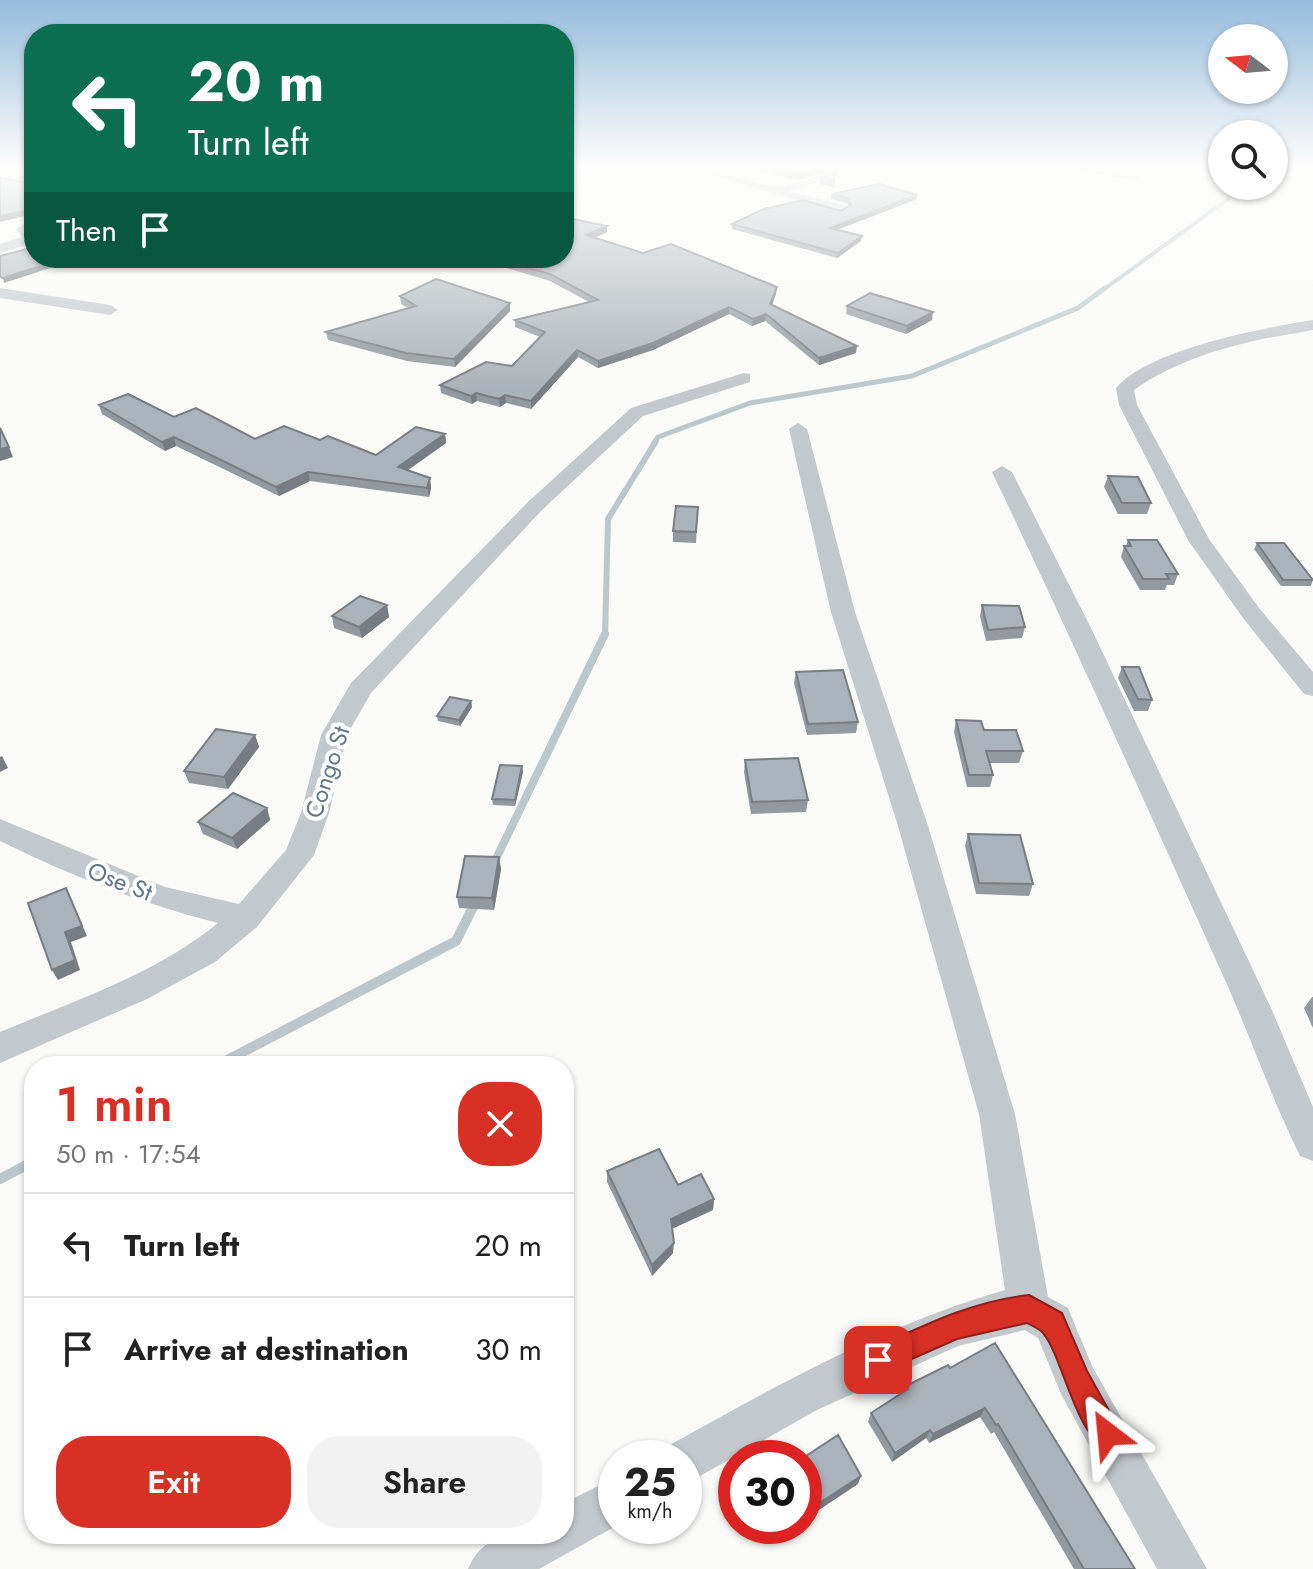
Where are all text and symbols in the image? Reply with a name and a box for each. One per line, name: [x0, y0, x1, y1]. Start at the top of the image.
north arrow: [1208, 24, 1288, 104]
map controls: [1208, 24, 1288, 200]
text: 20 m: [188, 41, 325, 122]
icon: left: [56, 56, 160, 160]
text: Turn left: [188, 116, 309, 168]
button: search: [1208, 120, 1288, 200]
icon: arrive: [133, 208, 177, 252]
text: Then: [56, 209, 117, 252]
street label: Congo St: [296, 721, 358, 823]
street label: Ose St: [82, 853, 158, 909]
text: 1 min: [56, 1070, 173, 1139]
button: close: [458, 1082, 542, 1166]
text: 50 m · 17:54: [56, 1135, 201, 1173]
icon: left: [56, 1223, 100, 1267]
text: Turn left: [124, 1224, 239, 1267]
text: 20 m: [475, 1224, 542, 1267]
pin: [844, 1326, 912, 1394]
icon: arrive: [56, 1327, 100, 1371]
text: Arrive at destination: [124, 1328, 409, 1371]
text: 30 m: [475, 1328, 542, 1371]
icon: arrive: [856, 1338, 900, 1382]
position arrow: [1066, 1392, 1150, 1476]
button: Exit: [56, 1436, 291, 1528]
button: Share: [307, 1436, 542, 1528]
speed limit sign: 30: [718, 1440, 822, 1544]
text: 25: [624, 1453, 676, 1511]
text: km/h: [627, 1497, 673, 1526]

